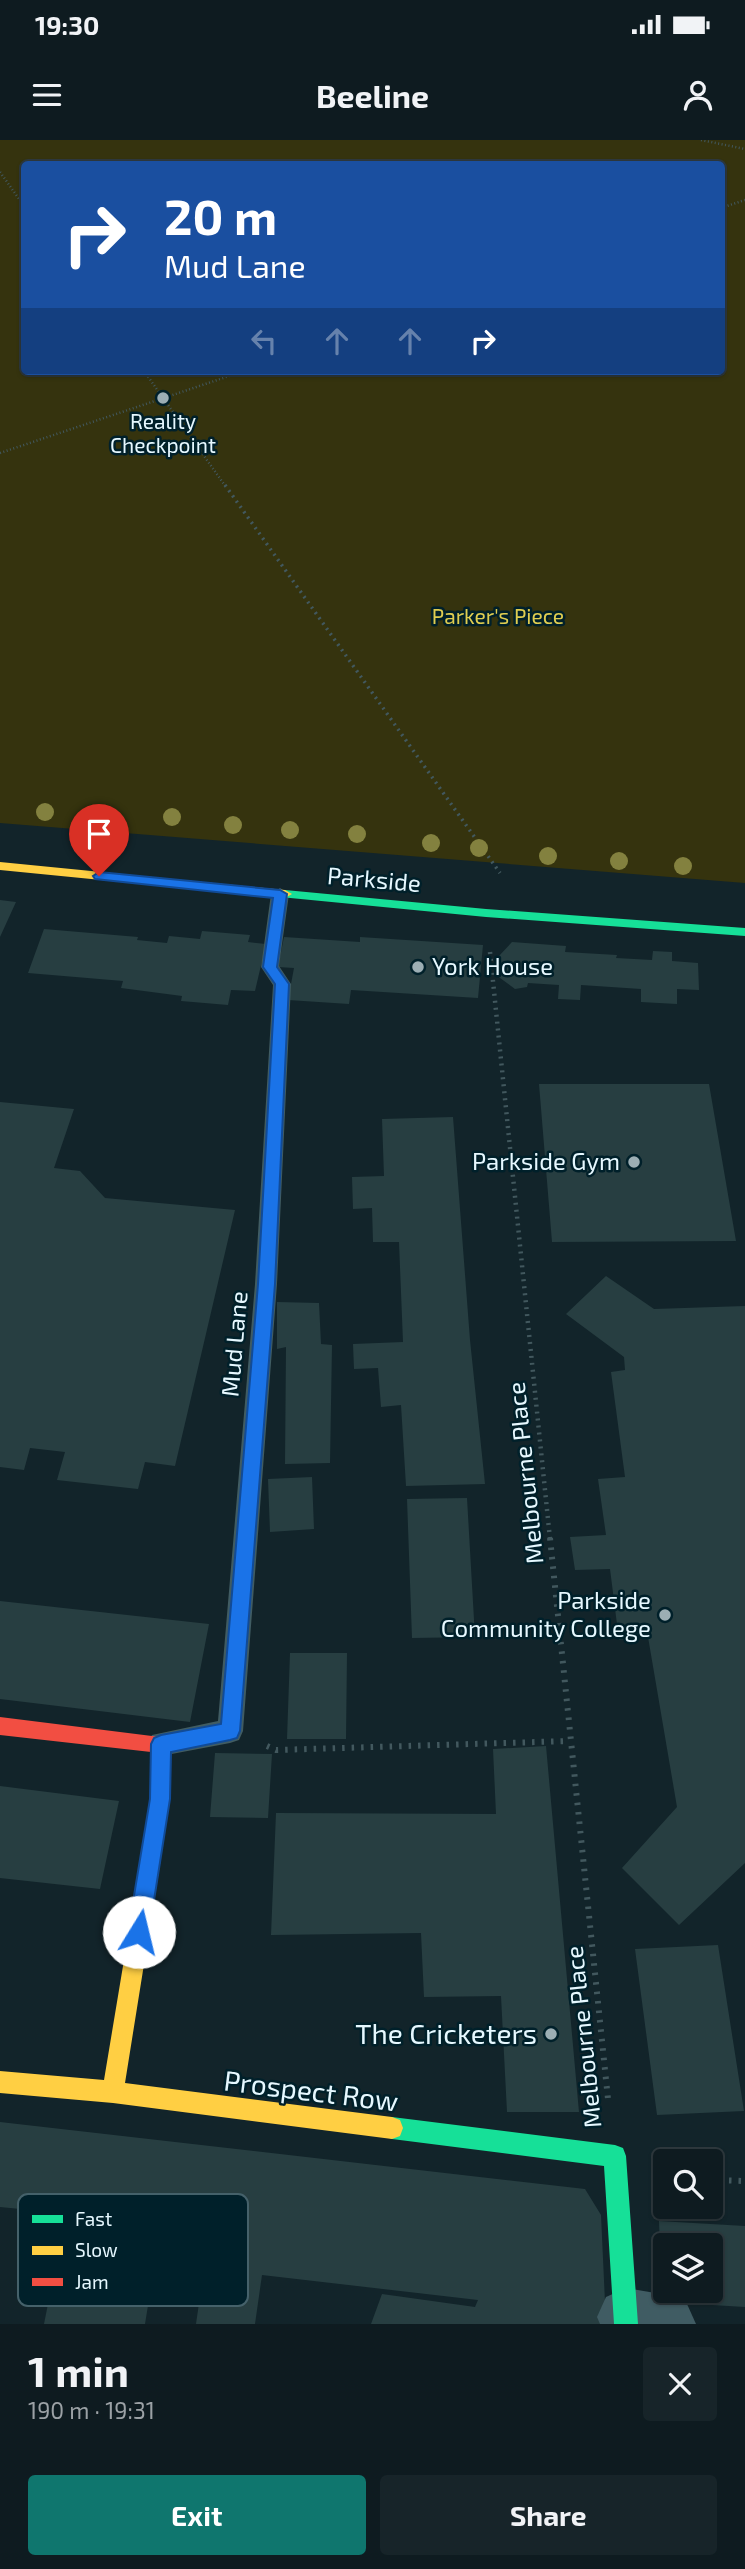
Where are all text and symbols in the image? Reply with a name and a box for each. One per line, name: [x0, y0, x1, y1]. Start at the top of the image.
text: 19:30: [35, 9, 99, 40]
icon: menu: [28, 76, 66, 114]
text: Beeline: [316, 76, 429, 114]
icon: person: [679, 76, 717, 114]
text: 20 m: [164, 186, 277, 245]
icon: right: [49, 189, 140, 280]
text: Mud Lane: [164, 246, 306, 284]
icon: left: [245, 322, 283, 360]
icon: ahead: [318, 322, 356, 360]
icon: ahead: [391, 322, 429, 360]
icon: right: [464, 322, 502, 360]
marker: Reality Checkpoint: [155, 390, 171, 406]
place label: Reality Checkpoint: [110, 408, 216, 457]
park label: Parker's Piece: [432, 603, 564, 628]
pin: [69, 804, 129, 876]
icon: arrive: [80, 815, 118, 853]
street label: Parkside: [326, 860, 422, 897]
place label: York House: [432, 951, 553, 980]
marker: York House: [410, 959, 426, 975]
place label: Parkside Gym: [472, 1146, 620, 1175]
marker: Parkside Gym: [626, 1154, 642, 1170]
street label: Mud Lane: [214, 1290, 253, 1398]
street label: Melbourne Place: [501, 1381, 548, 1566]
place label: Parkside Community College: [441, 1585, 651, 1642]
marker: Parkside Community College: [657, 1607, 673, 1623]
position arrow: [102, 1895, 176, 1969]
street label: Melbourne Place: [559, 1945, 606, 2130]
place label: The Cricketers: [355, 2016, 537, 2050]
marker: The Cricketers: [543, 2026, 559, 2042]
street label: Prospect Row: [222, 2062, 400, 2118]
map controls: [653, 2149, 723, 2303]
button: search: [653, 2149, 723, 2219]
legend: [18, 2194, 248, 2306]
text: Fast: [75, 2207, 112, 2230]
button: layers: [653, 2233, 723, 2303]
text: Slow: [75, 2238, 118, 2261]
text: Jam: [75, 2270, 109, 2293]
text: 1 min: [28, 2345, 129, 2395]
button: close: [643, 2347, 717, 2421]
text: 190 m · 19:31: [28, 2396, 155, 2424]
button: Exit: [28, 2475, 366, 2555]
button: Share: [380, 2475, 717, 2555]

